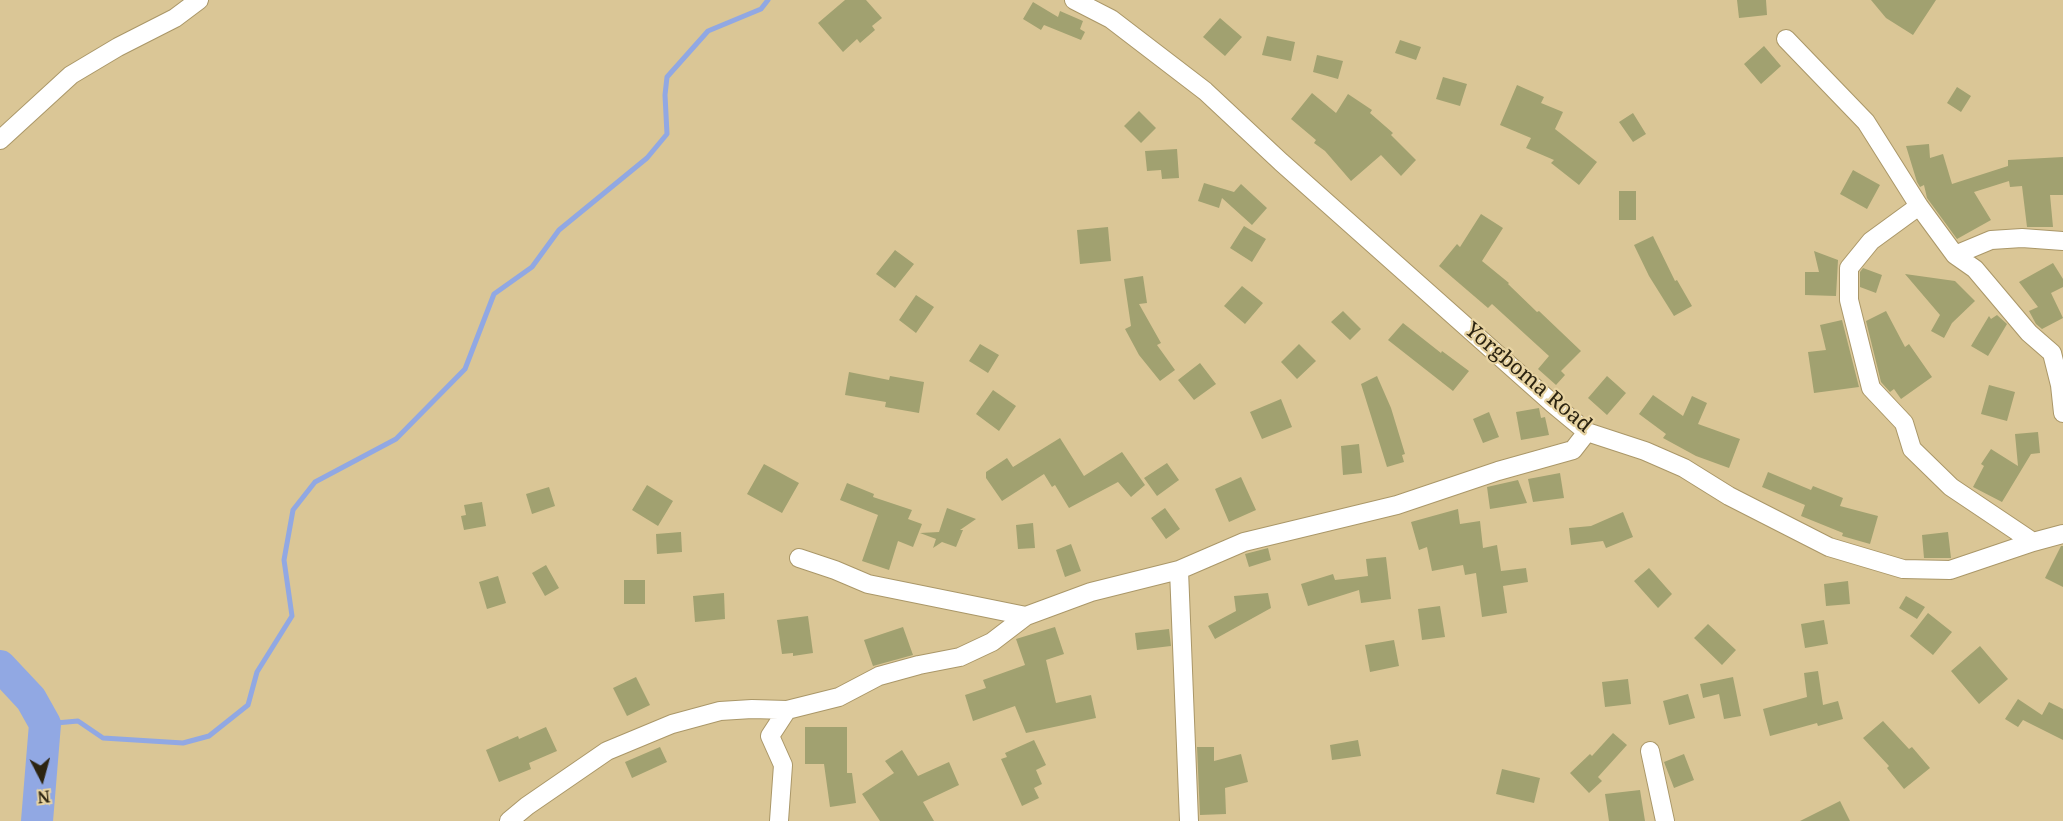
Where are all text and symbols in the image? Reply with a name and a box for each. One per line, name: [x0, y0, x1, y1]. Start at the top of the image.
street label: Yorgboma Road: [1459, 318, 1597, 438]
north arrow: [12, 749, 72, 809]
text: N: [36, 785, 51, 808]

